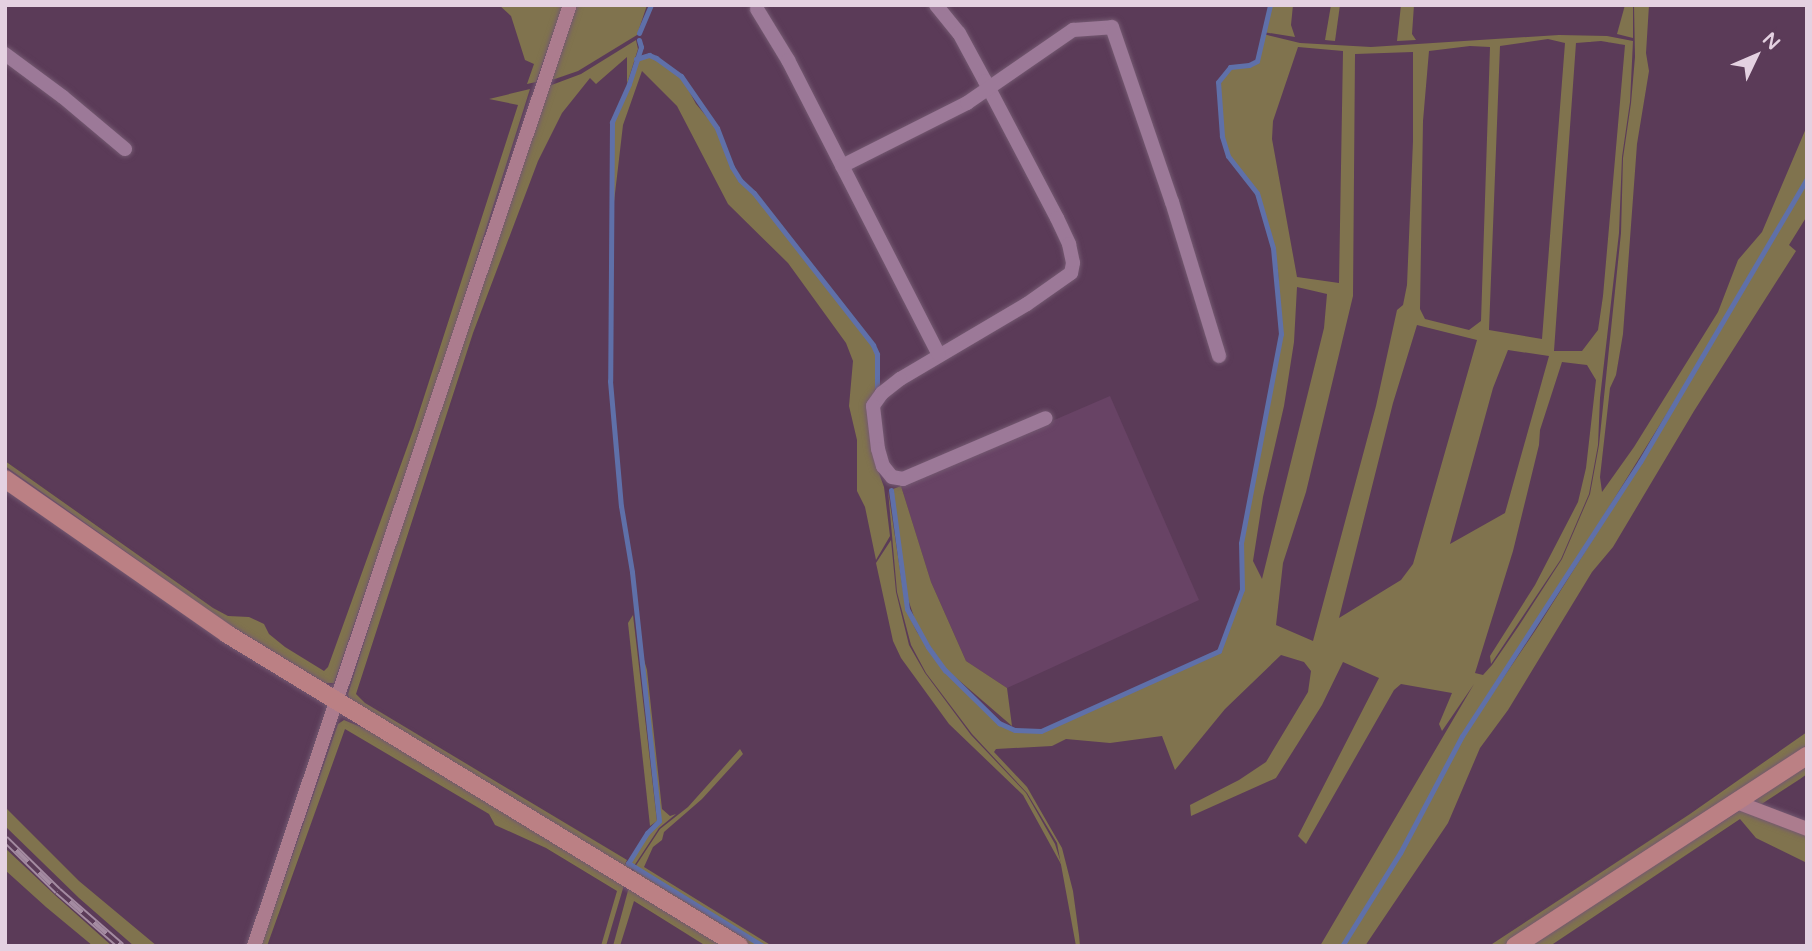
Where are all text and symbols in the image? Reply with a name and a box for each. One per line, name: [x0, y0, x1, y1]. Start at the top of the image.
north arrow: [1721, 21, 1791, 91]
text: N: [1758, 28, 1784, 55]

